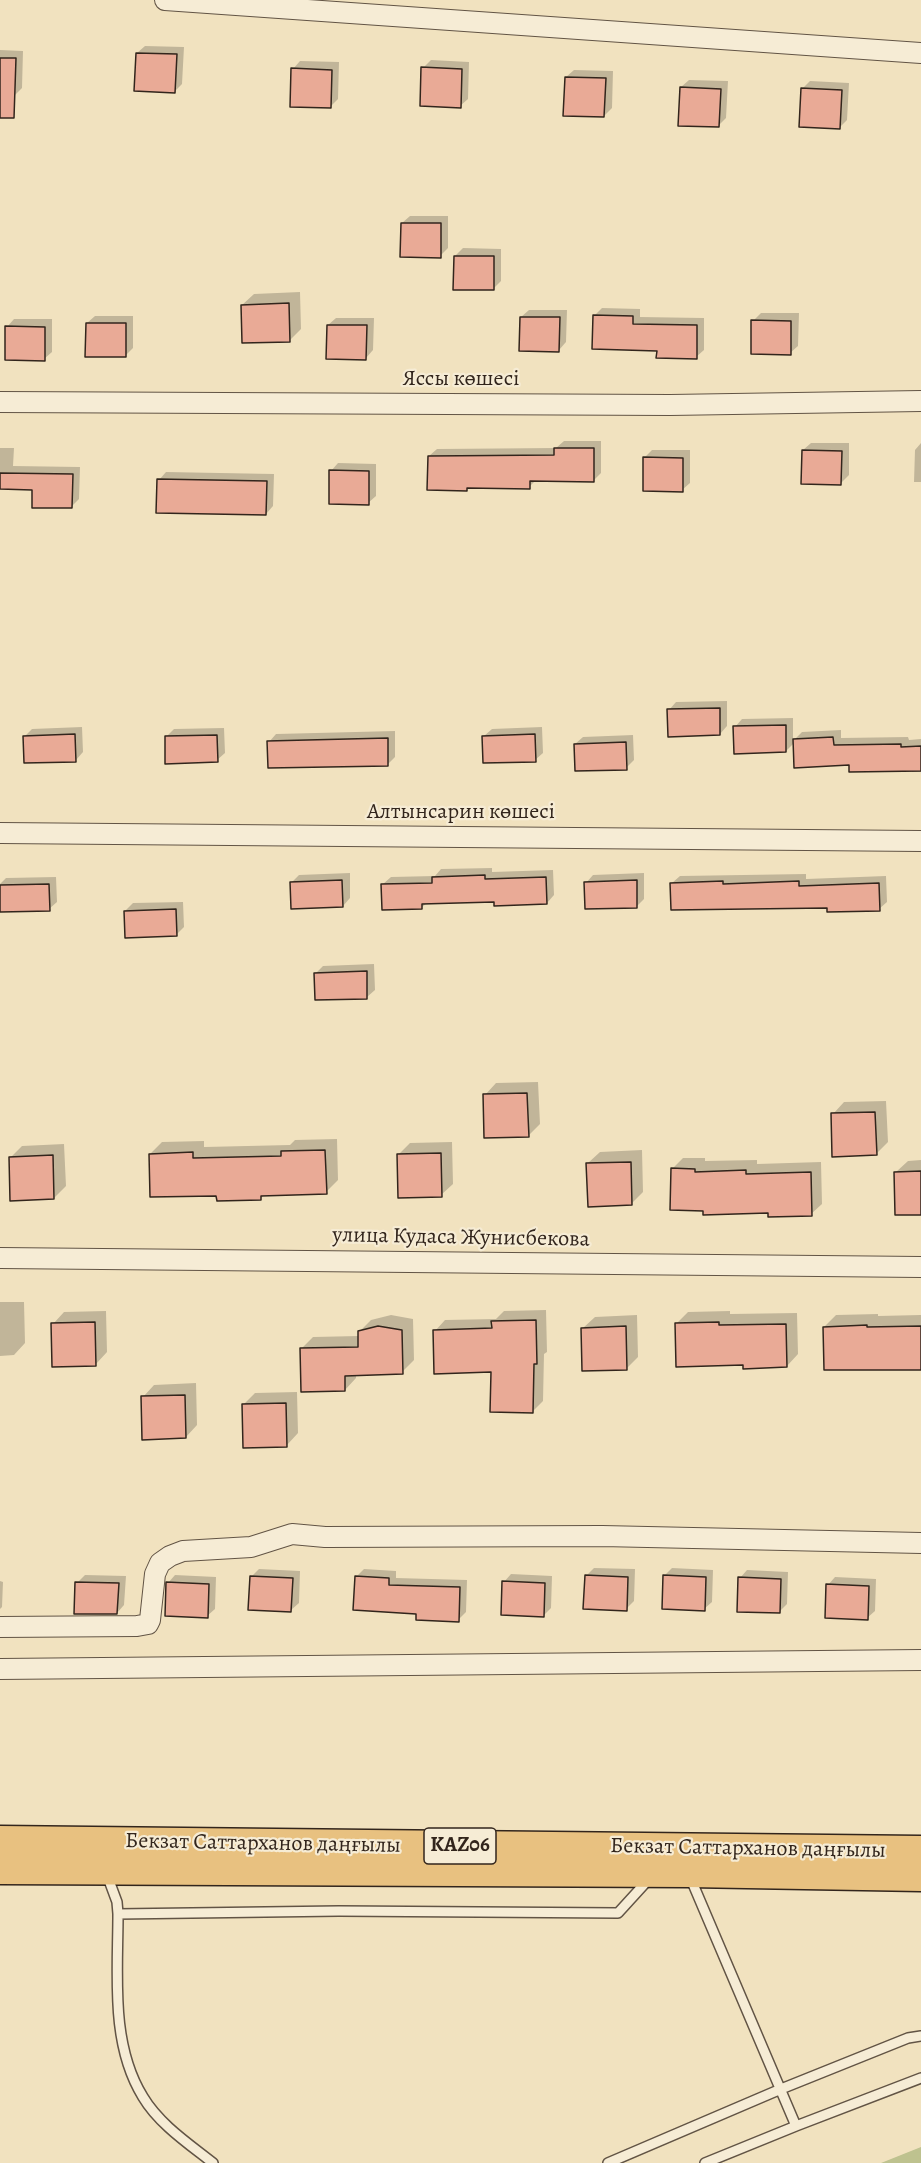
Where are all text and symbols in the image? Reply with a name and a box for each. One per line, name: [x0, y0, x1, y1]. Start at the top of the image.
street label: Яссы көшесі: [403, 367, 519, 393]
street label: Алтынсарин көшесі: [367, 800, 555, 826]
street label: улица Кудаса Жунисбекова: [332, 1223, 590, 1253]
street label: Бекзат Саттарханов даңғылы: [125, 1828, 401, 1860]
road number: KАZ06: [424, 1828, 496, 1864]
street label: Бекзат Саттарханов даңғылы: [610, 1833, 886, 1865]

